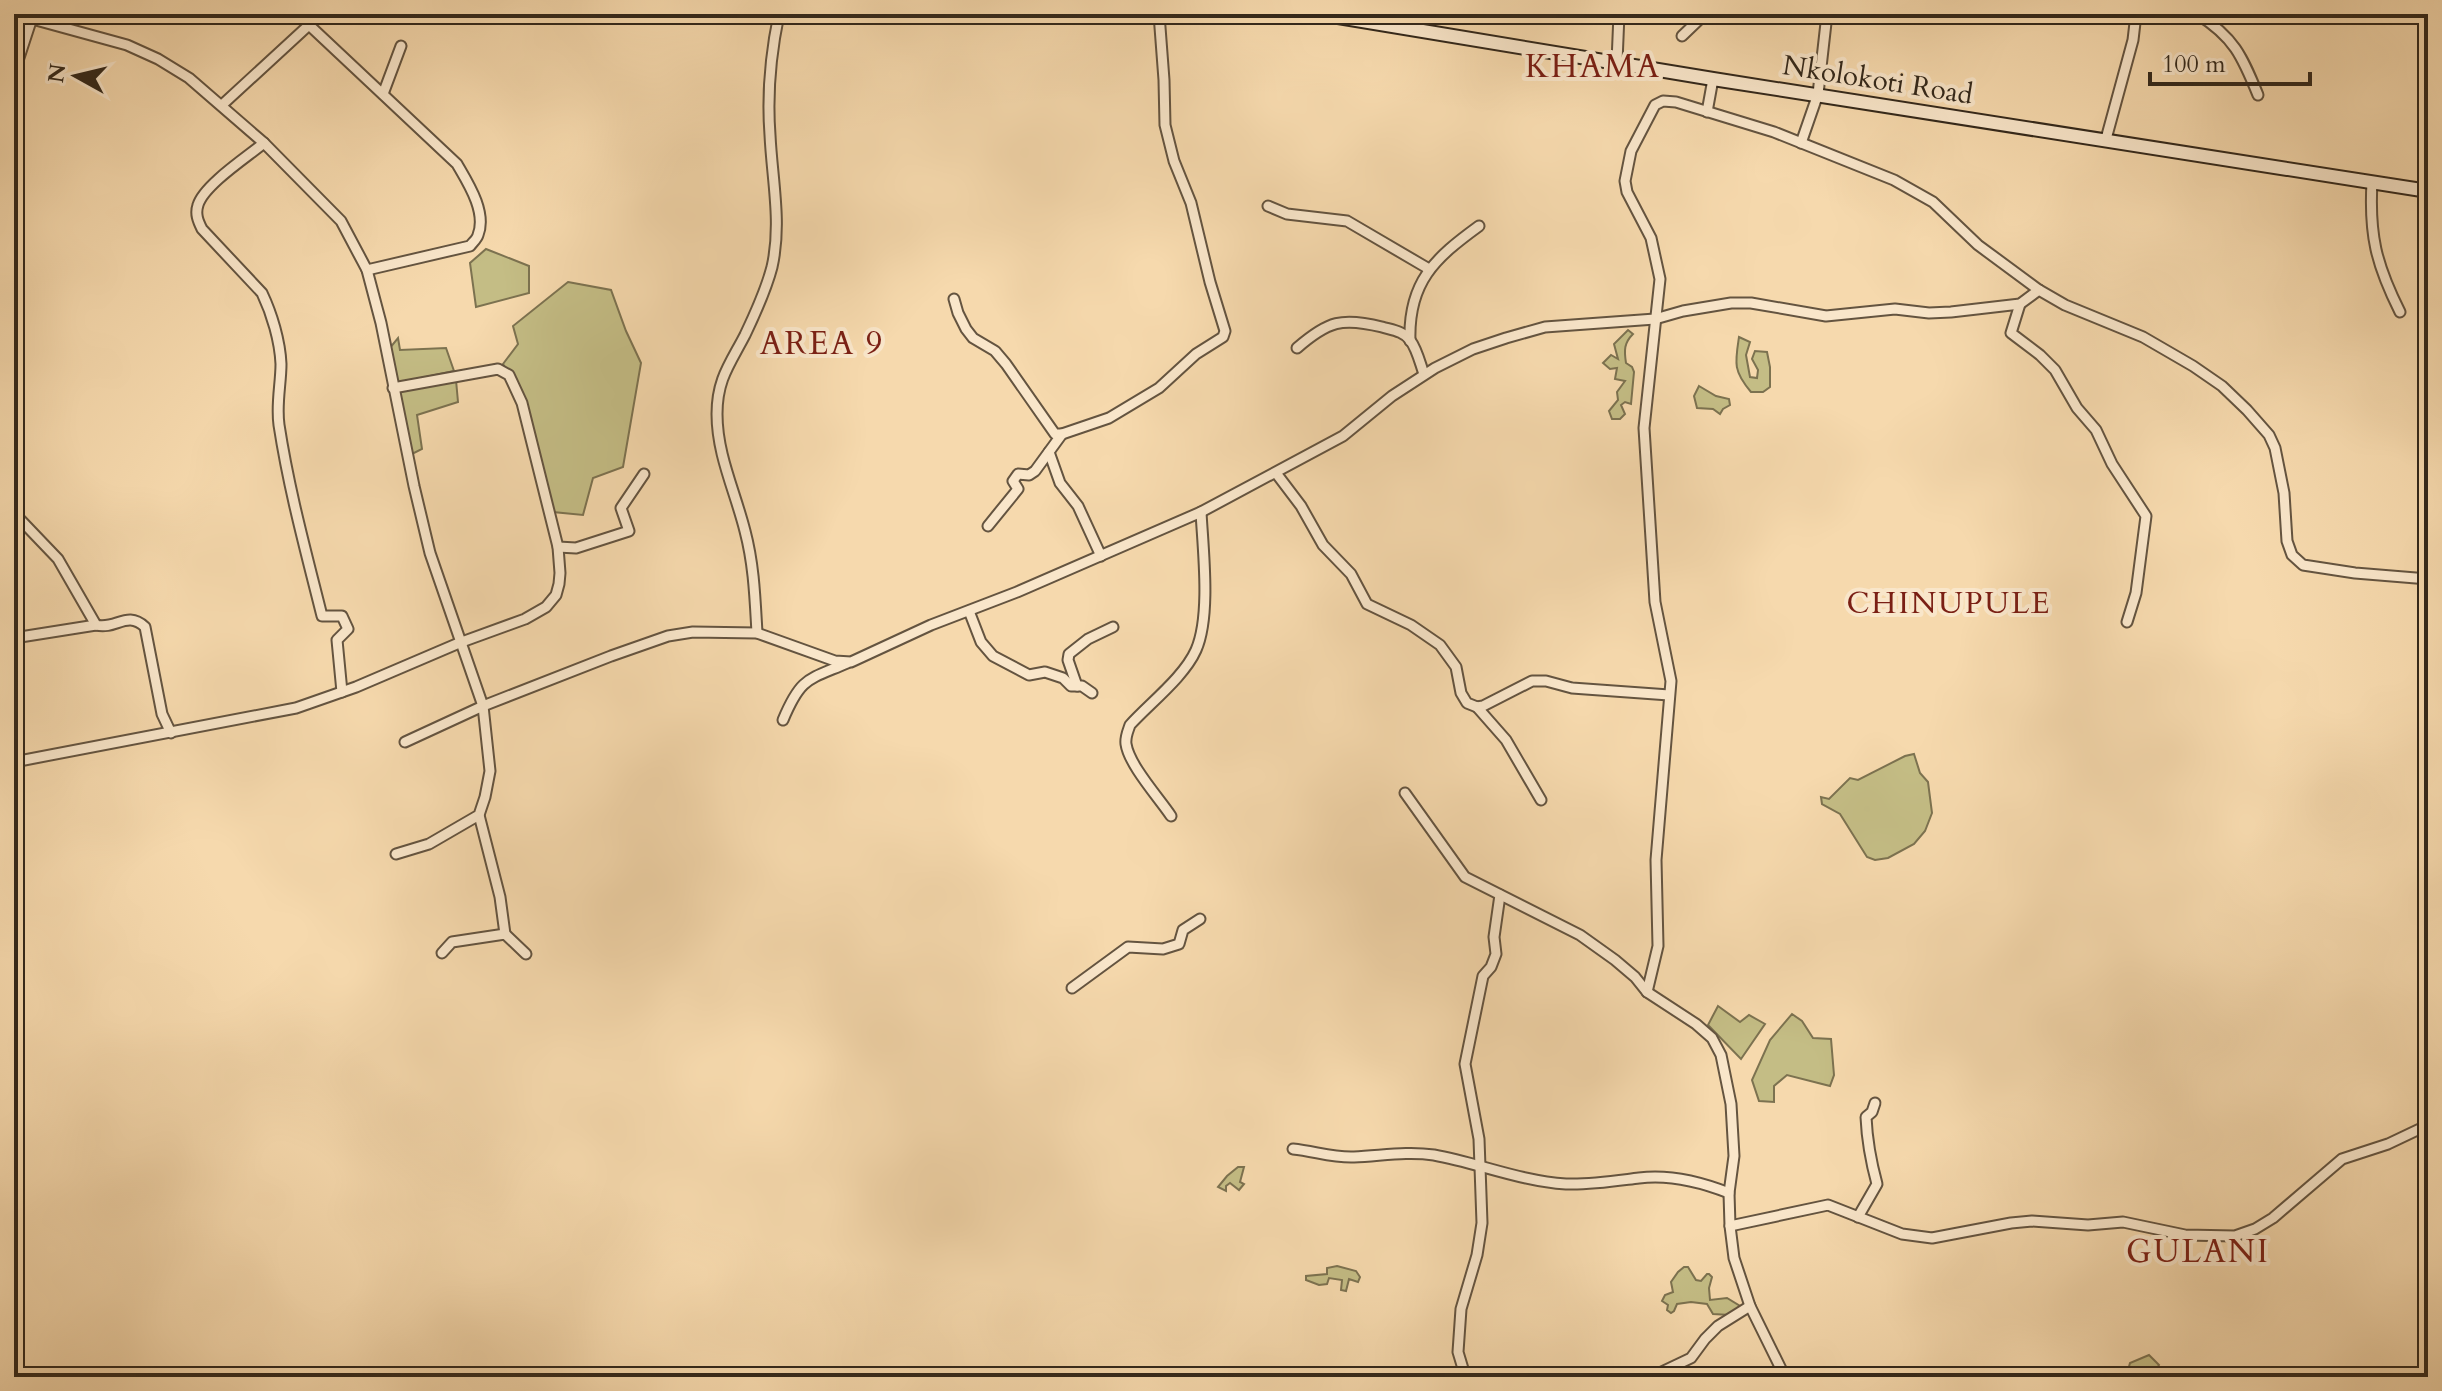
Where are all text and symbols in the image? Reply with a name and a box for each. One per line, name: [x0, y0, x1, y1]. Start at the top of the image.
north arrow: [36, 36, 116, 116]
scale bar: [2150, 36, 2310, 86]
district label: KHAMA: [1525, 45, 1661, 89]
street label: Nkolokoti Road: [1780, 46, 1976, 114]
text: 100 m: [2162, 48, 2226, 81]
text: N: [41, 62, 73, 85]
district label: AREA 9: [760, 322, 884, 366]
district label: CHINUPULE: [1846, 583, 2052, 624]
district label: GULANI: [2126, 1230, 2270, 1274]

